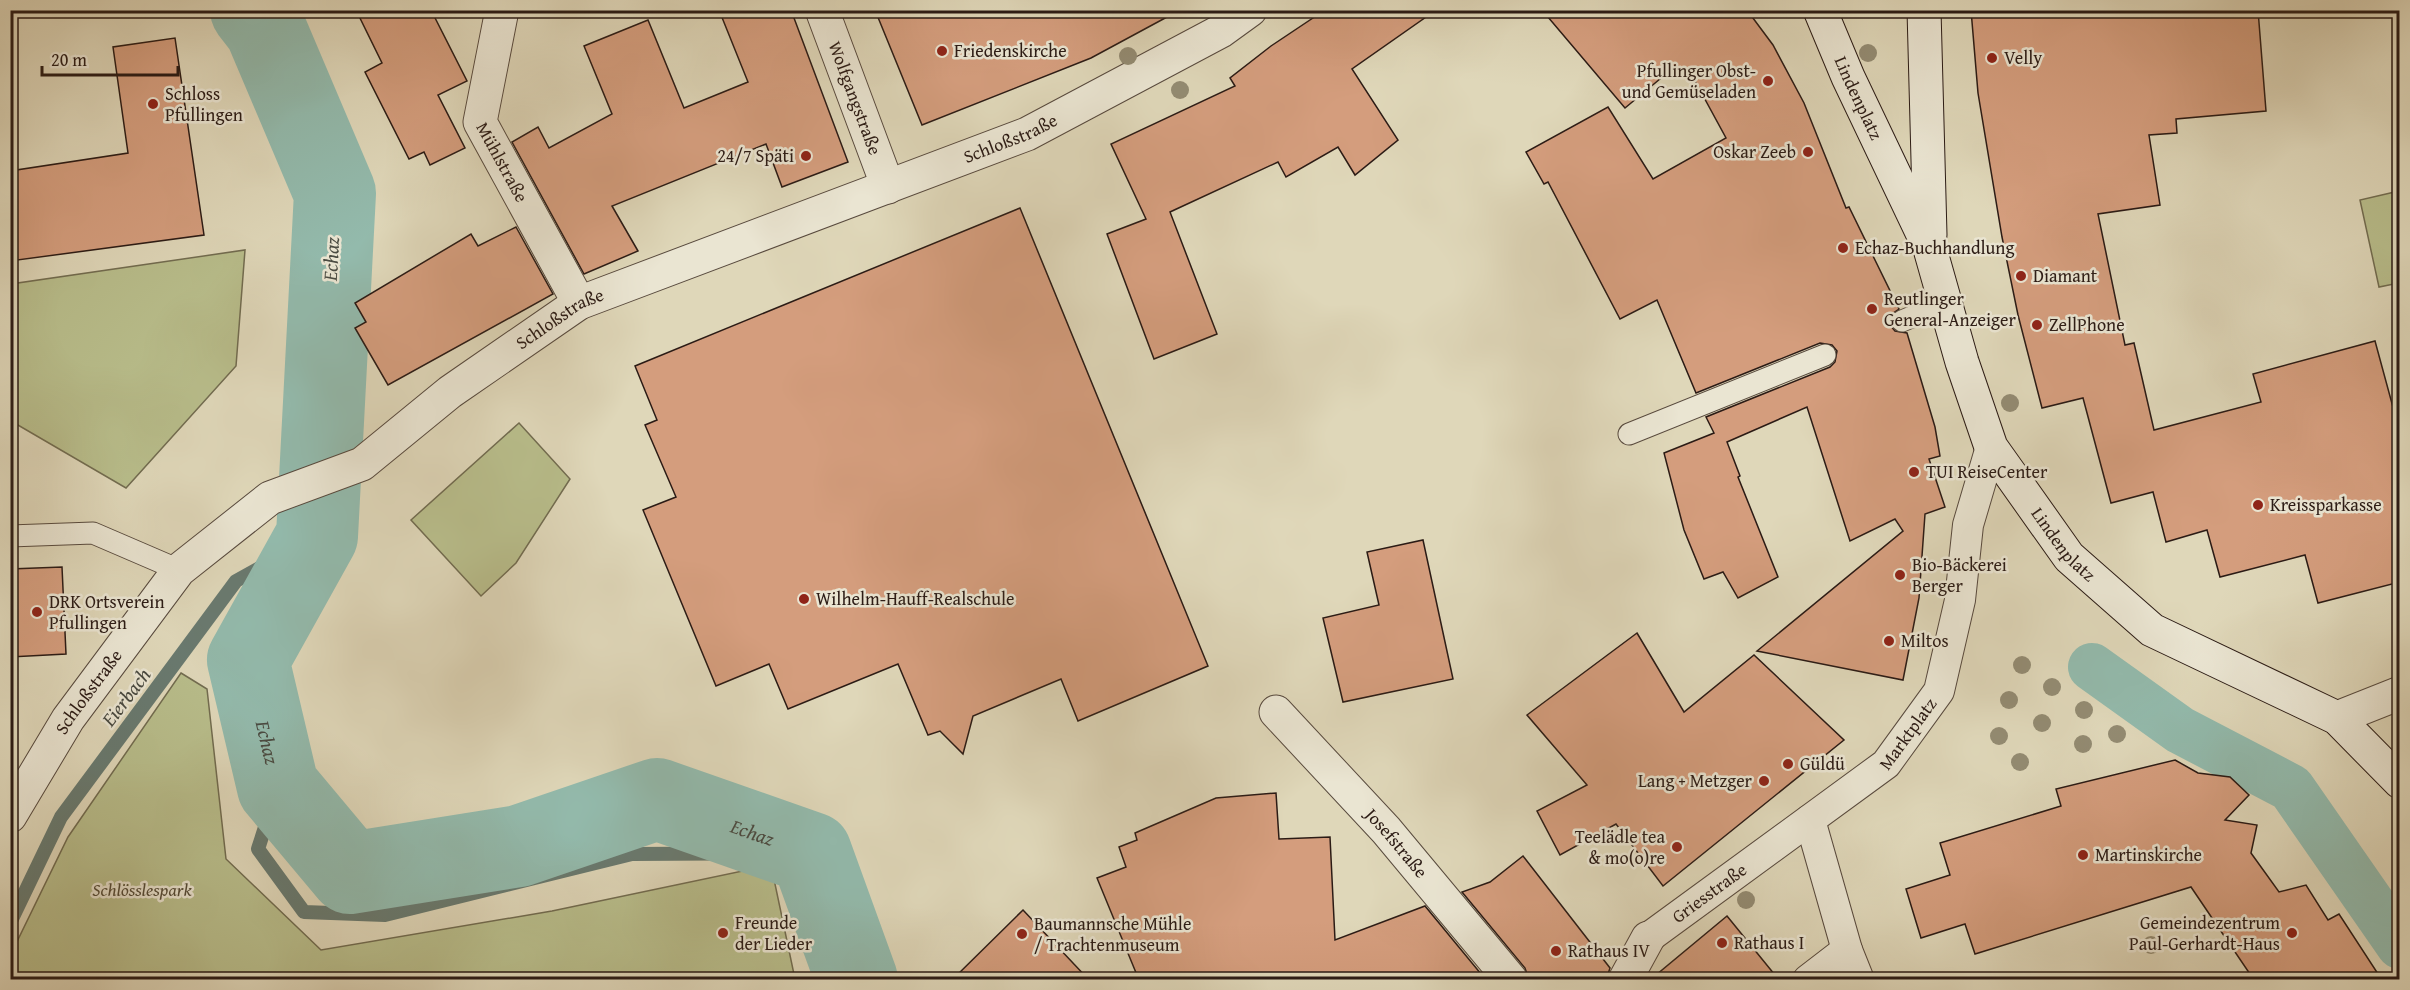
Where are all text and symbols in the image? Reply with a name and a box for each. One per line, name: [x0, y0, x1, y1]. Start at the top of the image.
street label: Wolfgangstraße: [822, 37, 889, 159]
place label: Friedenskirche: [954, 37, 1067, 64]
scale bar: [42, 39, 178, 77]
marker: Friedenskirche: [935, 44, 949, 58]
place label: Velly: [2004, 44, 2042, 71]
text: 20 m: [51, 46, 87, 73]
marker: Velly: [1985, 51, 1999, 65]
street label: Lindenplatz: [1828, 52, 1890, 144]
place label: Pfullinger Obst- und Gemüseladen: [1622, 57, 1756, 105]
marker: Pfullinger Obst- und Gemüseladen: [1761, 74, 1775, 88]
place label: Schloss Pfullingen: [165, 80, 243, 128]
marker: Schloss Pfullingen: [146, 97, 160, 111]
street label: Schloßstraße: [959, 106, 1062, 170]
street label: Mühlstraße: [469, 117, 535, 207]
place label: Oskar Zeeb: [1713, 138, 1796, 165]
place label: 24/7 Späti: [717, 142, 794, 169]
marker: Oskar Zeeb: [1801, 145, 1815, 159]
marker: 24/7 Späti: [799, 149, 813, 163]
place label: Echaz-Buchhandlung: [1855, 234, 2014, 261]
water label: Echaz: [315, 236, 346, 283]
marker: Echaz-Buchhandlung: [1836, 241, 1850, 255]
place label: Diamant: [2033, 262, 2098, 289]
marker: Diamant: [2014, 269, 2028, 283]
street label: Schloßstraße: [510, 281, 607, 356]
place label: Reutlinger General-Anzeiger: [1884, 285, 2016, 333]
marker: Reutlinger General-Anzeiger: [1865, 302, 1879, 316]
place label: ZellPhone: [2049, 311, 2125, 338]
marker: ZellPhone: [2030, 318, 2044, 332]
place label: TUI ReiseCenter: [1926, 458, 2048, 485]
marker: TUI ReiseCenter: [1907, 465, 1921, 479]
place label: Kreissparkasse: [2270, 491, 2382, 518]
marker: Kreissparkasse: [2251, 498, 2265, 512]
street label: Lindenplatz: [2025, 502, 2102, 588]
place label: Bio-Bäckerei Berger: [1912, 551, 2007, 599]
marker: Bio-Bäckerei Berger: [1893, 568, 1907, 582]
place label: Wilhelm-Hauff-Realschule: [816, 585, 1014, 612]
place label: DRK Ortsverein Pfullingen: [49, 588, 165, 636]
marker: Wilhelm-Hauff-Realschule: [797, 592, 811, 606]
marker: DRK Ortsverein Pfullingen: [30, 605, 44, 619]
place label: Miltos: [1901, 627, 1949, 654]
marker: Miltos: [1882, 634, 1896, 648]
street label: Schloßstraße: [48, 643, 129, 739]
water label: Eierbach: [93, 661, 157, 733]
street label: Marktplatz: [1872, 692, 1943, 775]
water label: Echaz: [249, 716, 287, 767]
place label: Güldü: [1800, 750, 1845, 777]
marker: Güldü: [1781, 757, 1795, 771]
place label: Lang + Metzger: [1638, 767, 1753, 794]
marker: Lang + Metzger: [1757, 774, 1771, 788]
street label: Josefstraße: [1358, 800, 1434, 884]
water label: Echaz: [726, 811, 778, 853]
place label: Teelädle tea & mo(o)re: [1575, 823, 1665, 871]
marker: Teelädle tea & mo(o)re: [1670, 840, 1684, 854]
place label: Martinskirche: [2095, 841, 2202, 868]
marker: Martinskirche: [2076, 848, 2090, 862]
street label: Griesstraße: [1666, 856, 1752, 929]
park label: Schlösslespark: [92, 876, 192, 903]
place label: Freunde der Lieder: [735, 909, 813, 957]
place label: Gemeindezentrum Paul-Gerhardt-Haus: [2129, 909, 2280, 957]
place label: Baumannsche Mühle / Trachtenmuseum: [1034, 910, 1191, 958]
marker: Freunde der Lieder: [716, 926, 730, 940]
marker: Gemeindezentrum Paul-Gerhardt-Haus: [2285, 926, 2299, 940]
marker: Baumannsche Mühle / Trachtenmuseum: [1015, 927, 1029, 941]
place label: Rathaus I: [1734, 929, 1804, 956]
marker: Rathaus I: [1715, 936, 1729, 950]
place label: Rathaus IV: [1568, 937, 1650, 964]
marker: Rathaus IV: [1549, 944, 1563, 958]

